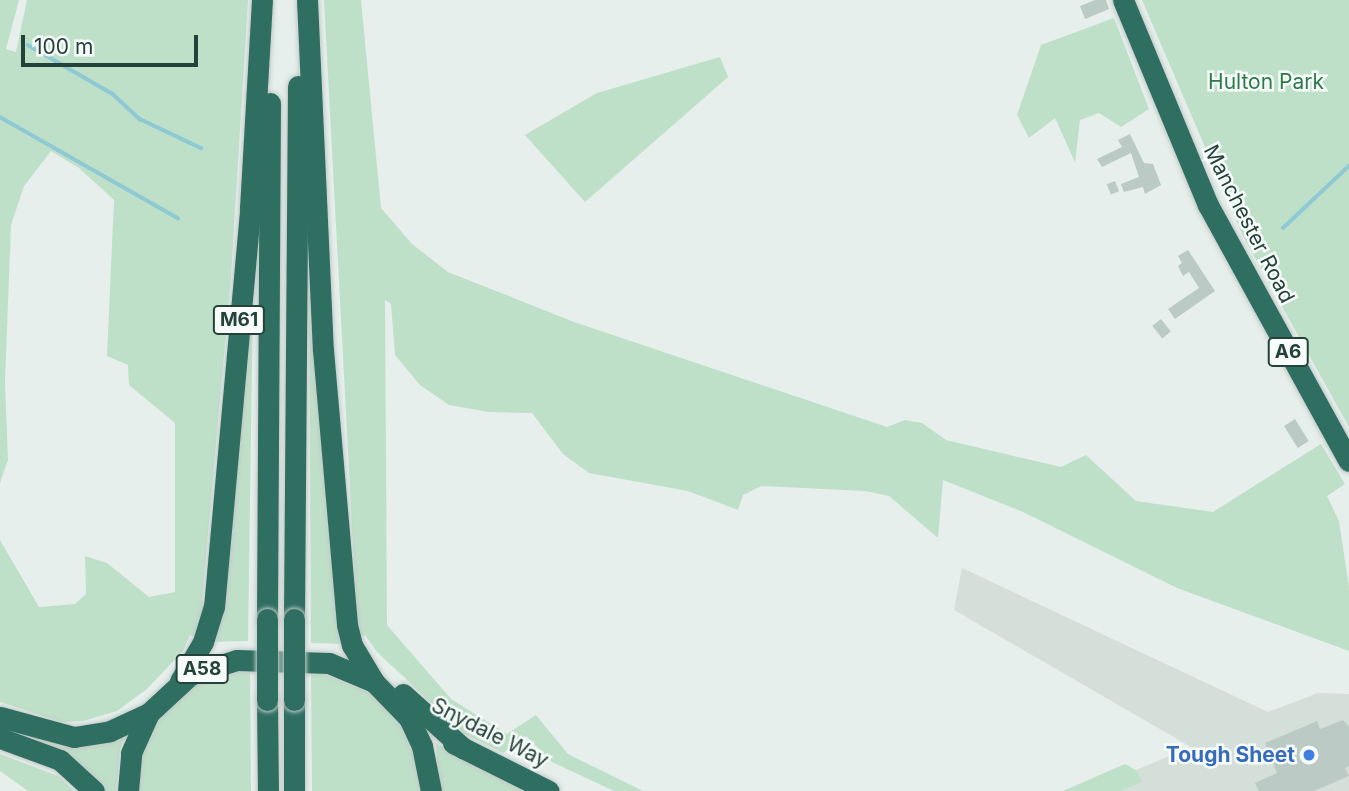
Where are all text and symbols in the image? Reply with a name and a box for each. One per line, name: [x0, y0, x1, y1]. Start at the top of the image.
scale bar: [24, 21, 201, 65]
text: 100 m: [34, 34, 93, 59]
park label: Hulton Park: [1208, 69, 1324, 95]
street label: Manchester Road: [1198, 141, 1300, 307]
road number: M61: [213, 304, 265, 336]
road number: A6: [1267, 336, 1309, 368]
road number: A58: [174, 654, 230, 684]
street label: Snydale Way: [427, 693, 553, 773]
place label: Tough Sheet: [1166, 742, 1295, 768]
marker: Tough Sheet: [1301, 747, 1317, 763]

